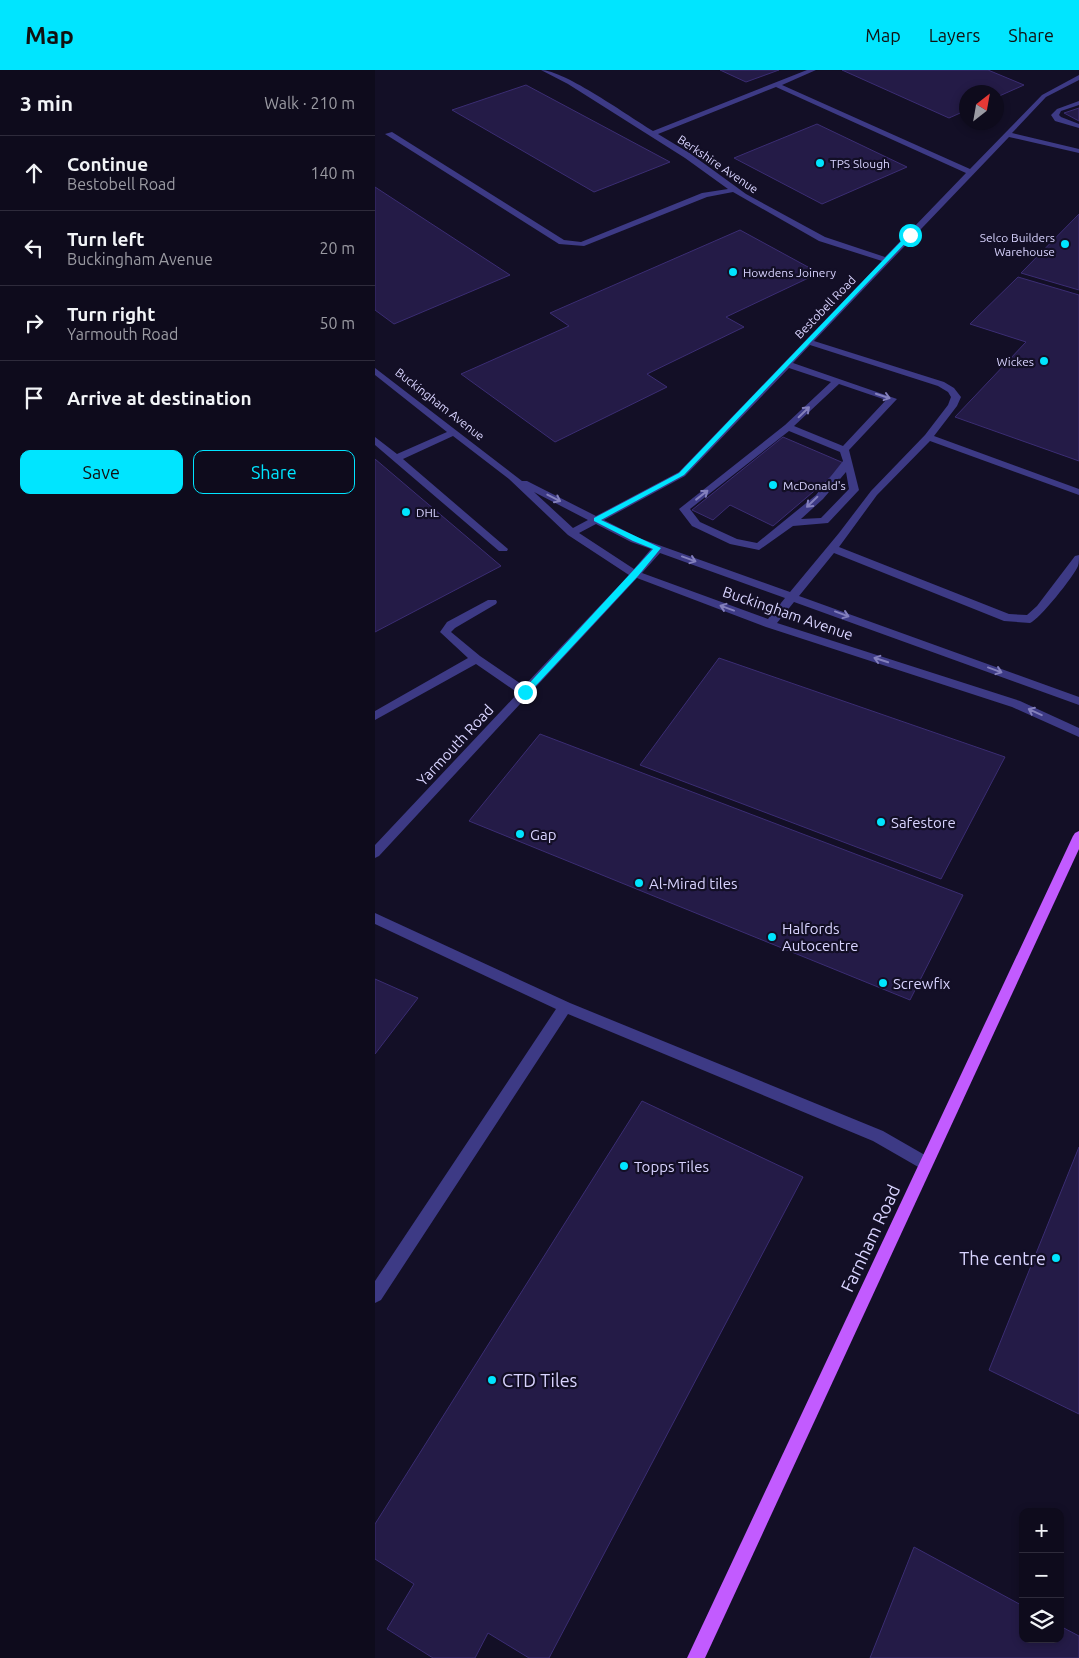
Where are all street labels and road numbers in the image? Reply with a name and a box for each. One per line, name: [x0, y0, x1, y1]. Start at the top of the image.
street label: Berkshire Avenue: [675, 132, 761, 196]
street label: Bestobell Road: [792, 273, 858, 341]
street label: Buckingham Avenue: [393, 365, 487, 443]
street label: Buckingham Avenue: [721, 583, 855, 643]
street label: Yarmouth Road: [413, 701, 497, 789]
street label: Farnham Road: [836, 1181, 904, 1295]

